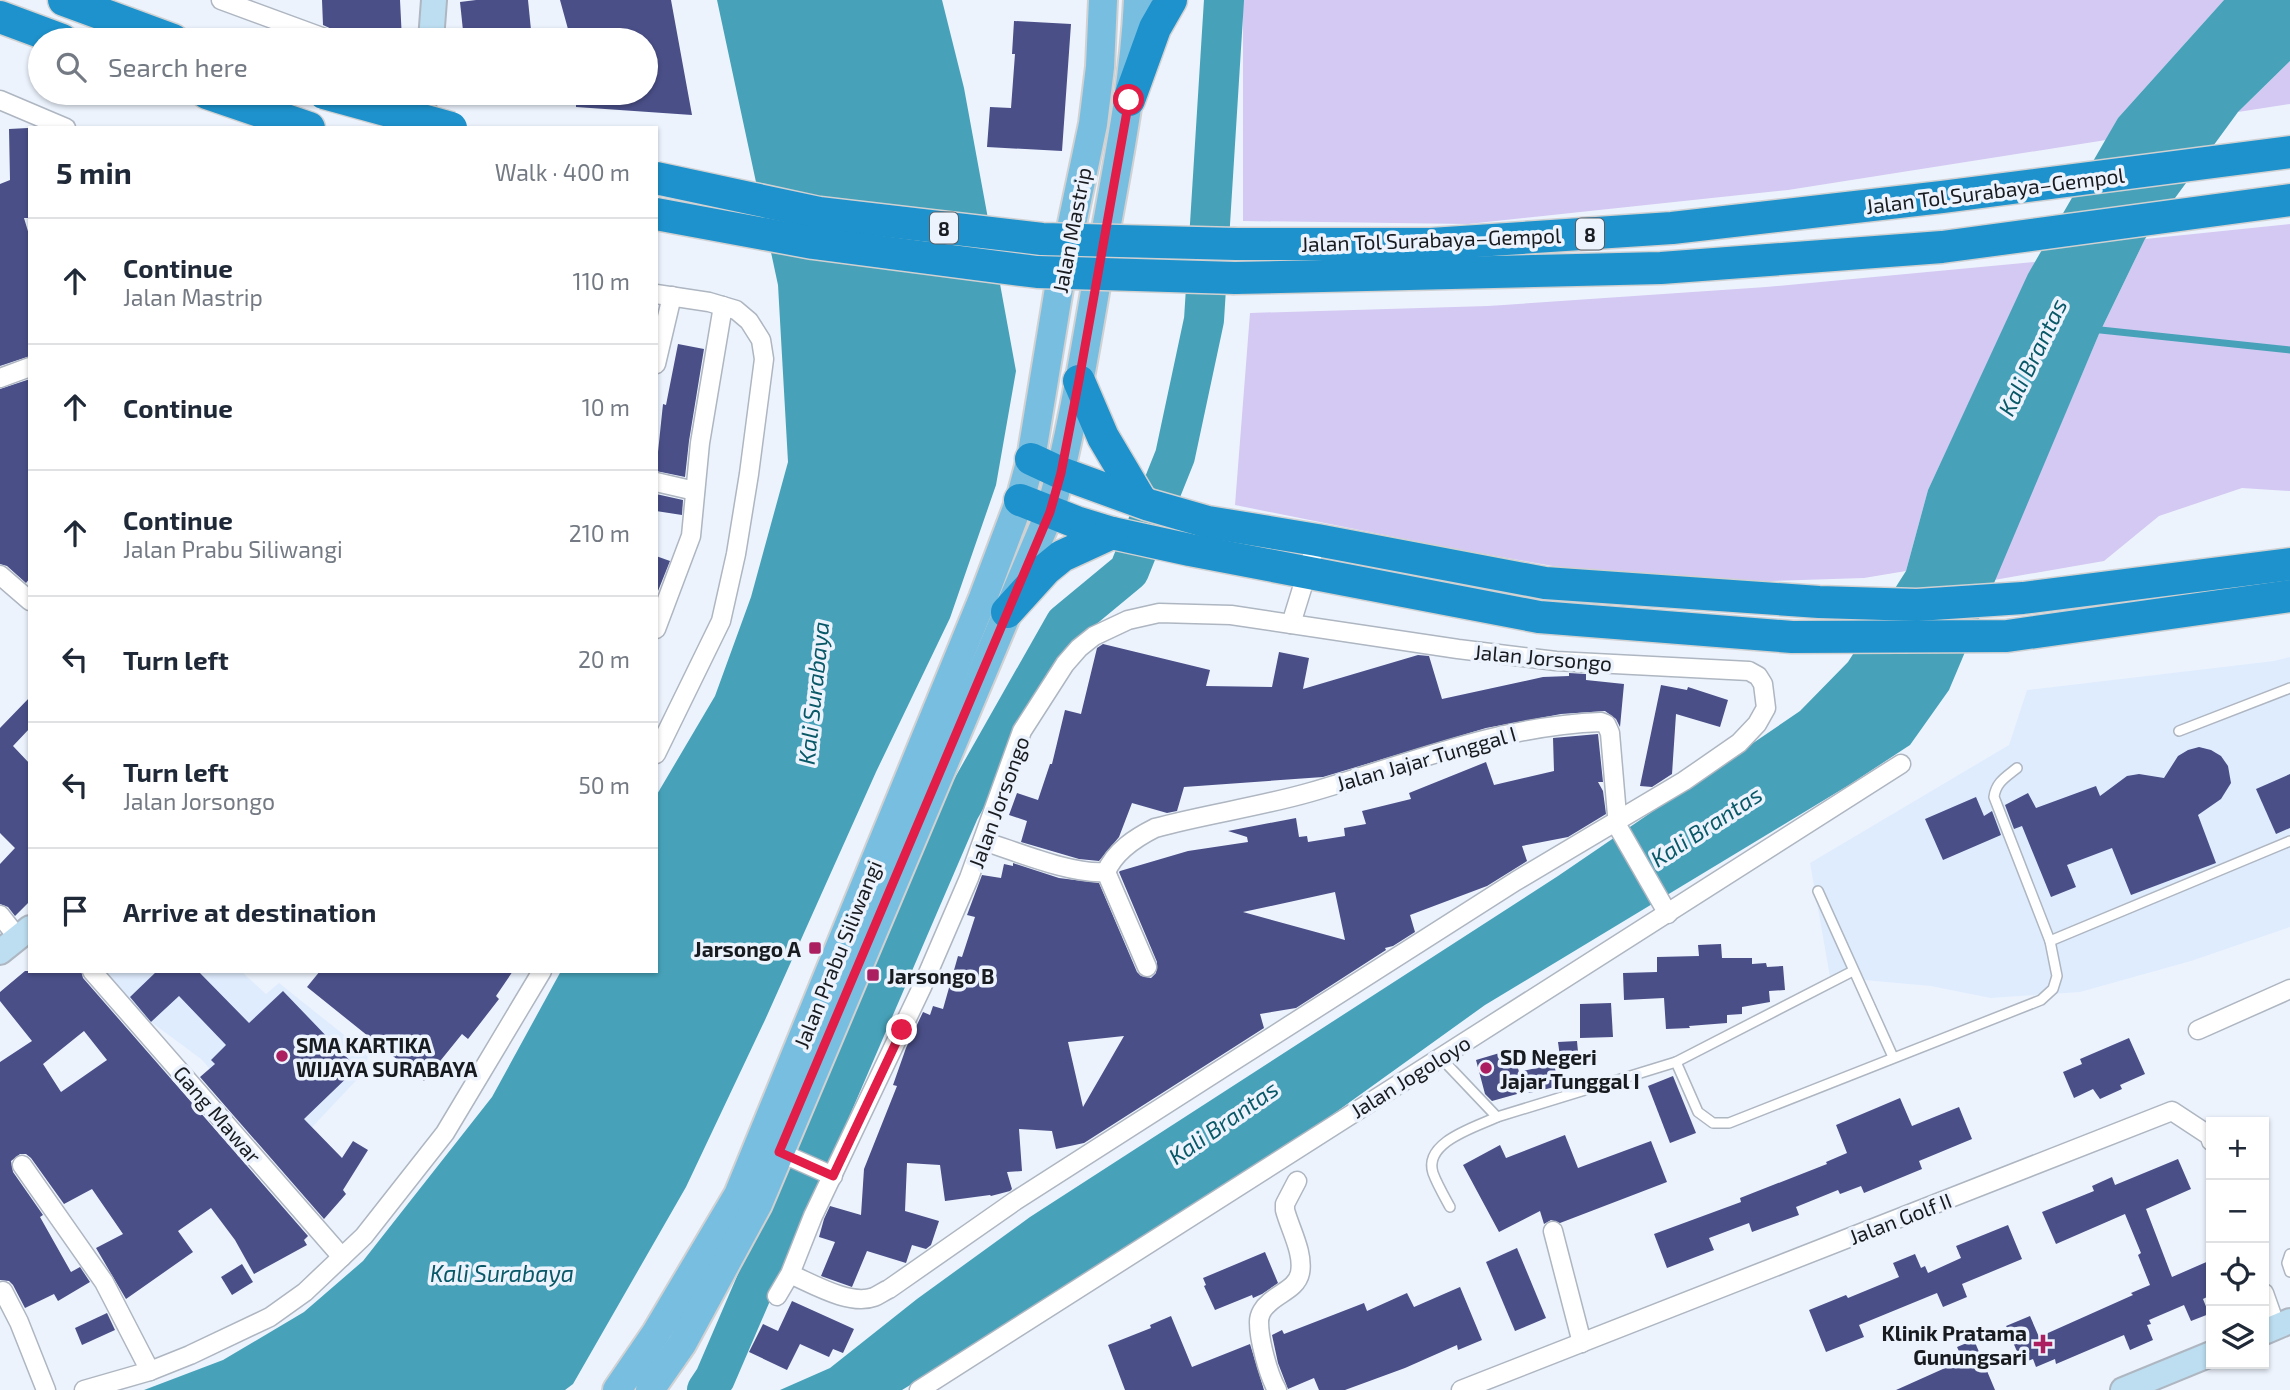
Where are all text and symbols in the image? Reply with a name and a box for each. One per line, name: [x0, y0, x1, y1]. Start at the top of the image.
search box: [28, 28, 658, 105]
icon: search: [52, 48, 90, 86]
text: Search here: [108, 51, 248, 82]
route start: [1113, 84, 1144, 115]
text: 5 min: [56, 154, 132, 190]
text: Walk · 400 m: [495, 158, 630, 186]
street label: Jalan Tol Surabaya–Gempol: [1864, 162, 2126, 218]
street label: Jalan Mastrip: [1047, 165, 1095, 295]
road number: 8: [930, 212, 958, 244]
road number: 8: [1576, 218, 1604, 250]
street label: Jalan Tol Surabaya–Gempol: [1300, 222, 1562, 256]
text: Continue: [123, 252, 233, 283]
icon: ahead: [56, 262, 94, 300]
text: 110 m: [573, 267, 630, 295]
text: Jalan Mastrip: [123, 283, 263, 311]
water label: Kali Brantas: [1992, 294, 2072, 420]
icon: ahead: [56, 388, 94, 426]
text: Continue: [123, 392, 233, 423]
text: 10 m: [582, 393, 630, 421]
text: Continue: [123, 504, 233, 535]
icon: ahead: [56, 514, 94, 552]
text: 210 m: [569, 519, 630, 547]
text: Jalan Prabu Siliwangi: [123, 535, 343, 563]
water label: Kali Surabaya: [792, 620, 834, 766]
street label: Jalan Jorsongo: [1473, 639, 1613, 675]
icon: left: [56, 640, 94, 678]
text: Turn left: [123, 644, 229, 675]
text: 20 m: [578, 645, 630, 673]
street label: Jalan Jajar Tunggal I: [1333, 720, 1519, 797]
street label: Jalan Jorsongo: [963, 733, 1033, 871]
text: Turn left: [123, 756, 229, 787]
icon: left: [56, 766, 94, 804]
text: 50 m: [579, 771, 630, 799]
water label: Kali Brantas: [1645, 780, 1767, 872]
text: Jalan Jorsongo: [123, 787, 275, 815]
street label: Jalan Prabu Siliwangi: [788, 856, 886, 1052]
icon: arrive: [56, 892, 94, 930]
text: Arrive at destination: [123, 896, 376, 927]
place label: Jarsongo A: [694, 936, 801, 961]
marker: Jarsongo A: [807, 940, 823, 956]
place label: Jarsongo B: [887, 963, 994, 988]
marker: Jarsongo B: [865, 967, 881, 983]
route end: [886, 1014, 917, 1045]
street label: Jalan Jogoloyo: [1346, 1029, 1474, 1123]
place label: SMA KARTIKA WIJAYA SURABAYA: [296, 1032, 478, 1081]
place label: SD Negeri Jajar Tunggal I: [1500, 1044, 1640, 1093]
marker: SMA KARTIKA WIJAYA SURABAYA: [274, 1048, 290, 1064]
street label: Gang Mawar: [169, 1060, 267, 1168]
marker: SD Negeri Jajar Tunggal I: [1478, 1060, 1494, 1076]
water label: Kali Brantas: [1163, 1074, 1283, 1170]
map controls: [2206, 1117, 2269, 1369]
button: +: [2206, 1117, 2269, 1180]
button: −: [2206, 1180, 2269, 1243]
street label: Jalan Golf II: [1845, 1187, 1955, 1249]
button: locate: [2206, 1243, 2269, 1306]
water label: Kali Surabaya: [430, 1259, 574, 1287]
button: layers: [2206, 1306, 2269, 1369]
place label: Klinik Pratama Gunungsari: [1882, 1320, 2027, 1369]
marker: Klinik Pratama Gunungsari: [2033, 1334, 2053, 1354]

